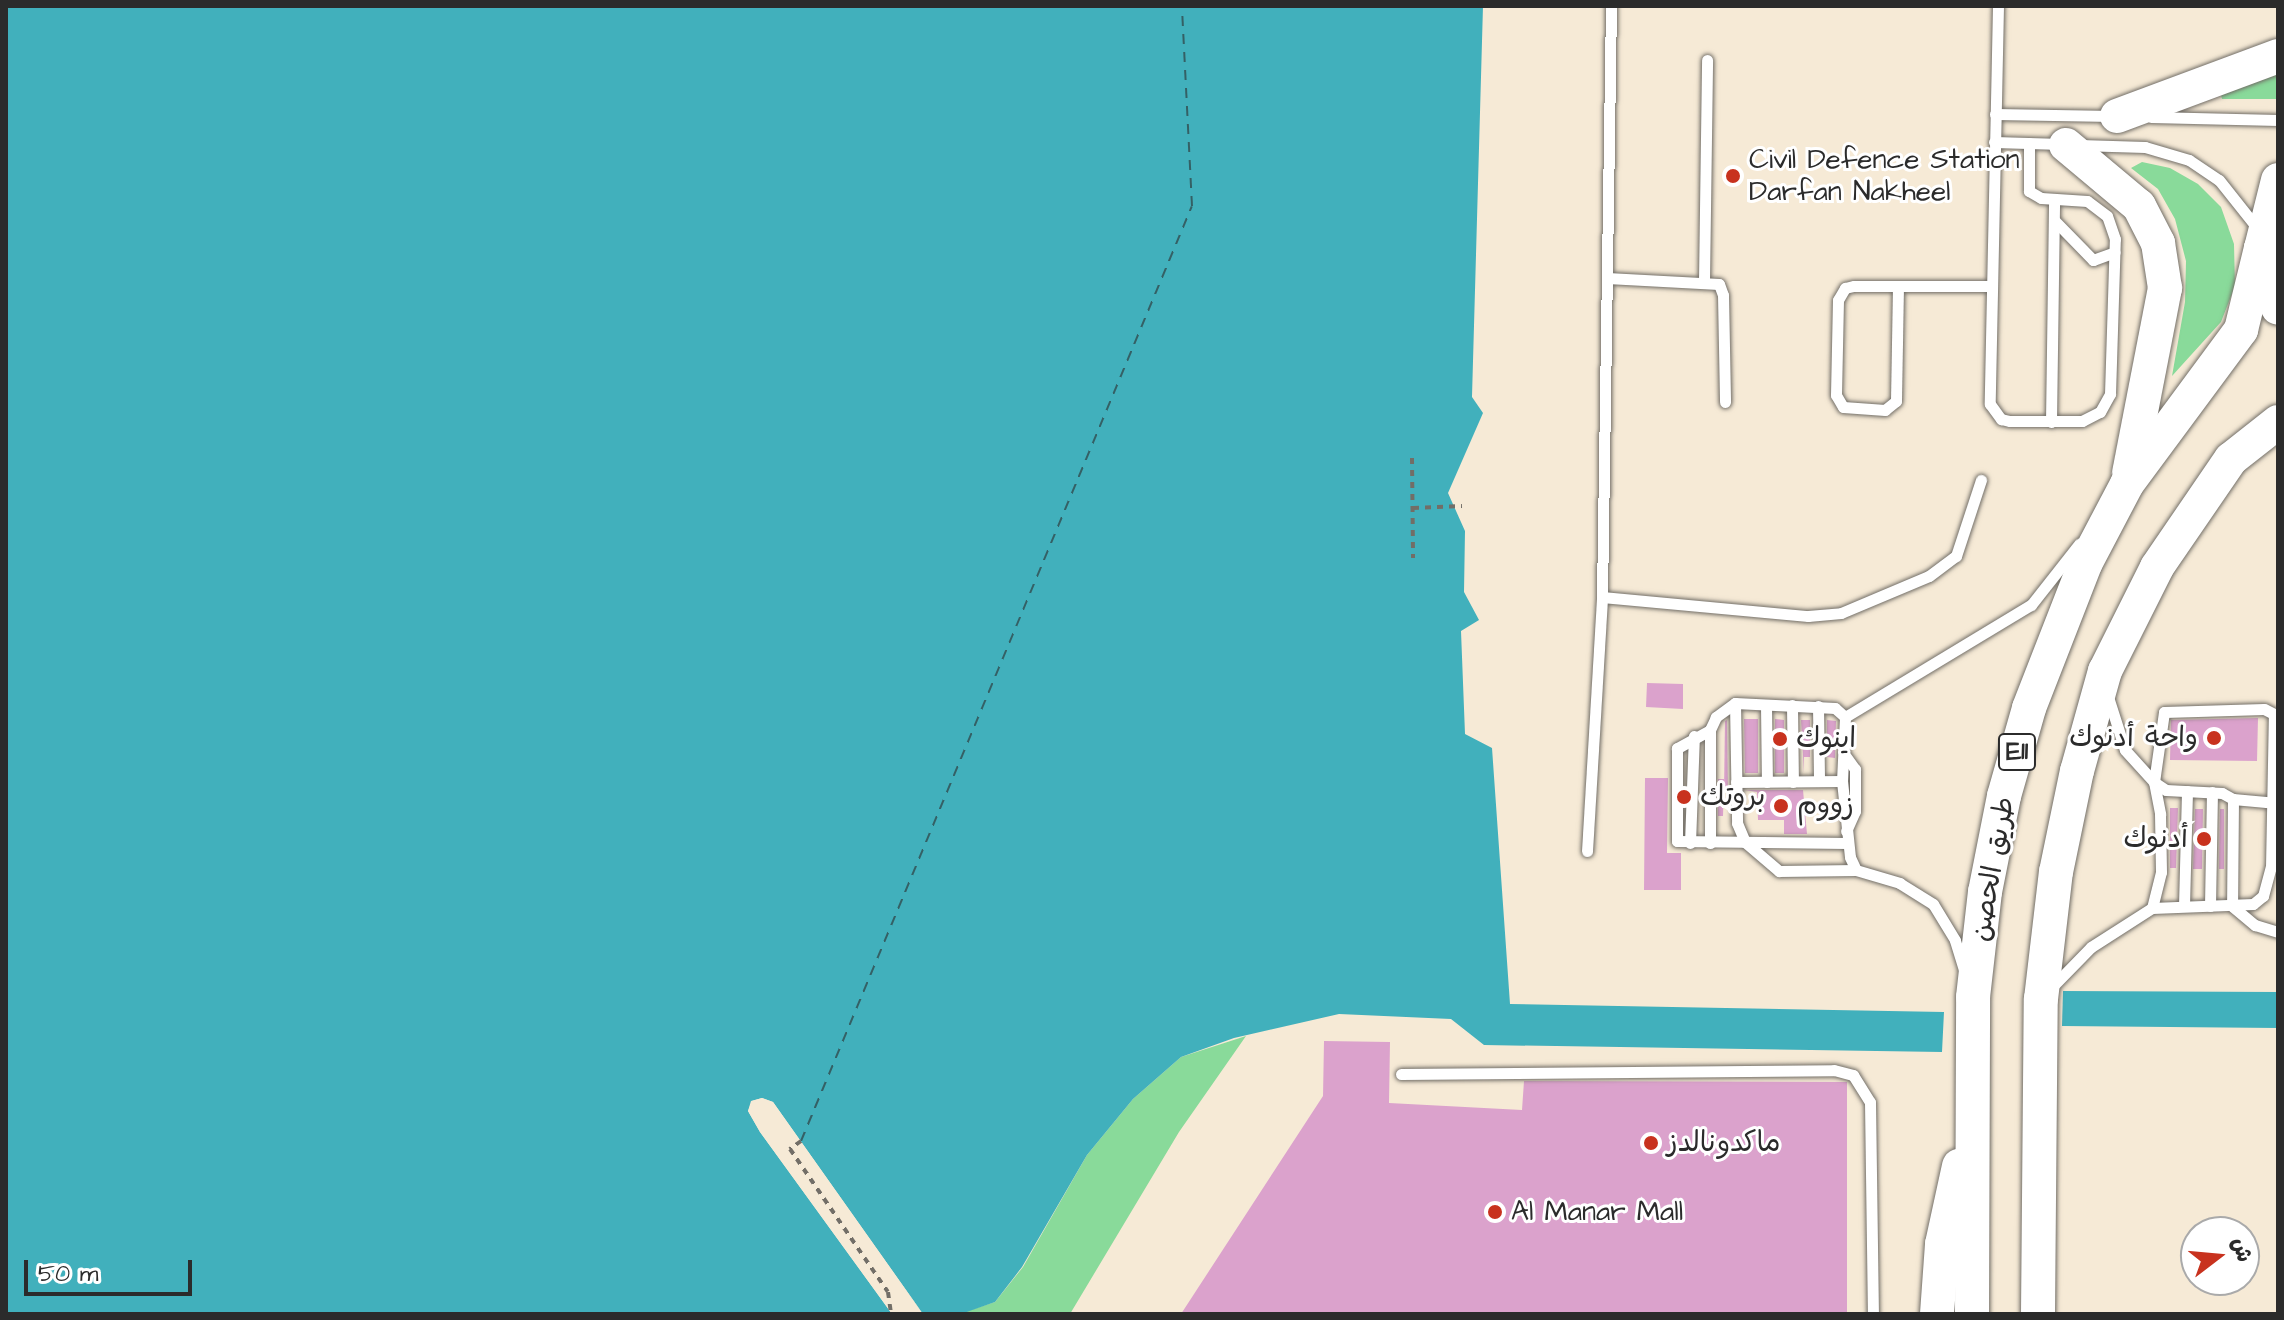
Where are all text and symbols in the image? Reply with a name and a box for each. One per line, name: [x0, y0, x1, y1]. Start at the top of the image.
place label: Civil Defence Station Darfan Nakheel: [1749, 143, 2019, 209]
marker: Civil Defence Station Darfan Nakheel: [1724, 167, 1742, 185]
place label: واحة أدنوك: [2069, 721, 2198, 755]
place label: اينوك: [1796, 722, 1856, 756]
marker: واحة أدنوك: [2205, 729, 2223, 747]
marker: اينوك: [1771, 730, 1789, 748]
road number: E11: [1997, 730, 2037, 774]
place label: بروتك: [1700, 780, 1765, 814]
marker: بروتك: [1675, 788, 1693, 806]
place label: زووم: [1797, 789, 1854, 823]
street label: طريق الحصن: [1964, 794, 2022, 944]
marker: زووم: [1772, 797, 1790, 815]
place label: أدنوك: [2123, 822, 2188, 856]
marker: أدنوك: [2195, 830, 2213, 848]
place label: ماكدونالدز: [1667, 1126, 1781, 1160]
marker: ماكدونالدز: [1642, 1134, 1660, 1152]
place label: Al Manar Mall: [1511, 1195, 1683, 1229]
marker: Al Manar Mall: [1486, 1203, 1504, 1221]
north arrow: [2180, 1216, 2260, 1296]
text: ش: [2223, 1234, 2260, 1266]
scale bar: [28, 1244, 196, 1294]
text: 50 m: [38, 1257, 98, 1291]

